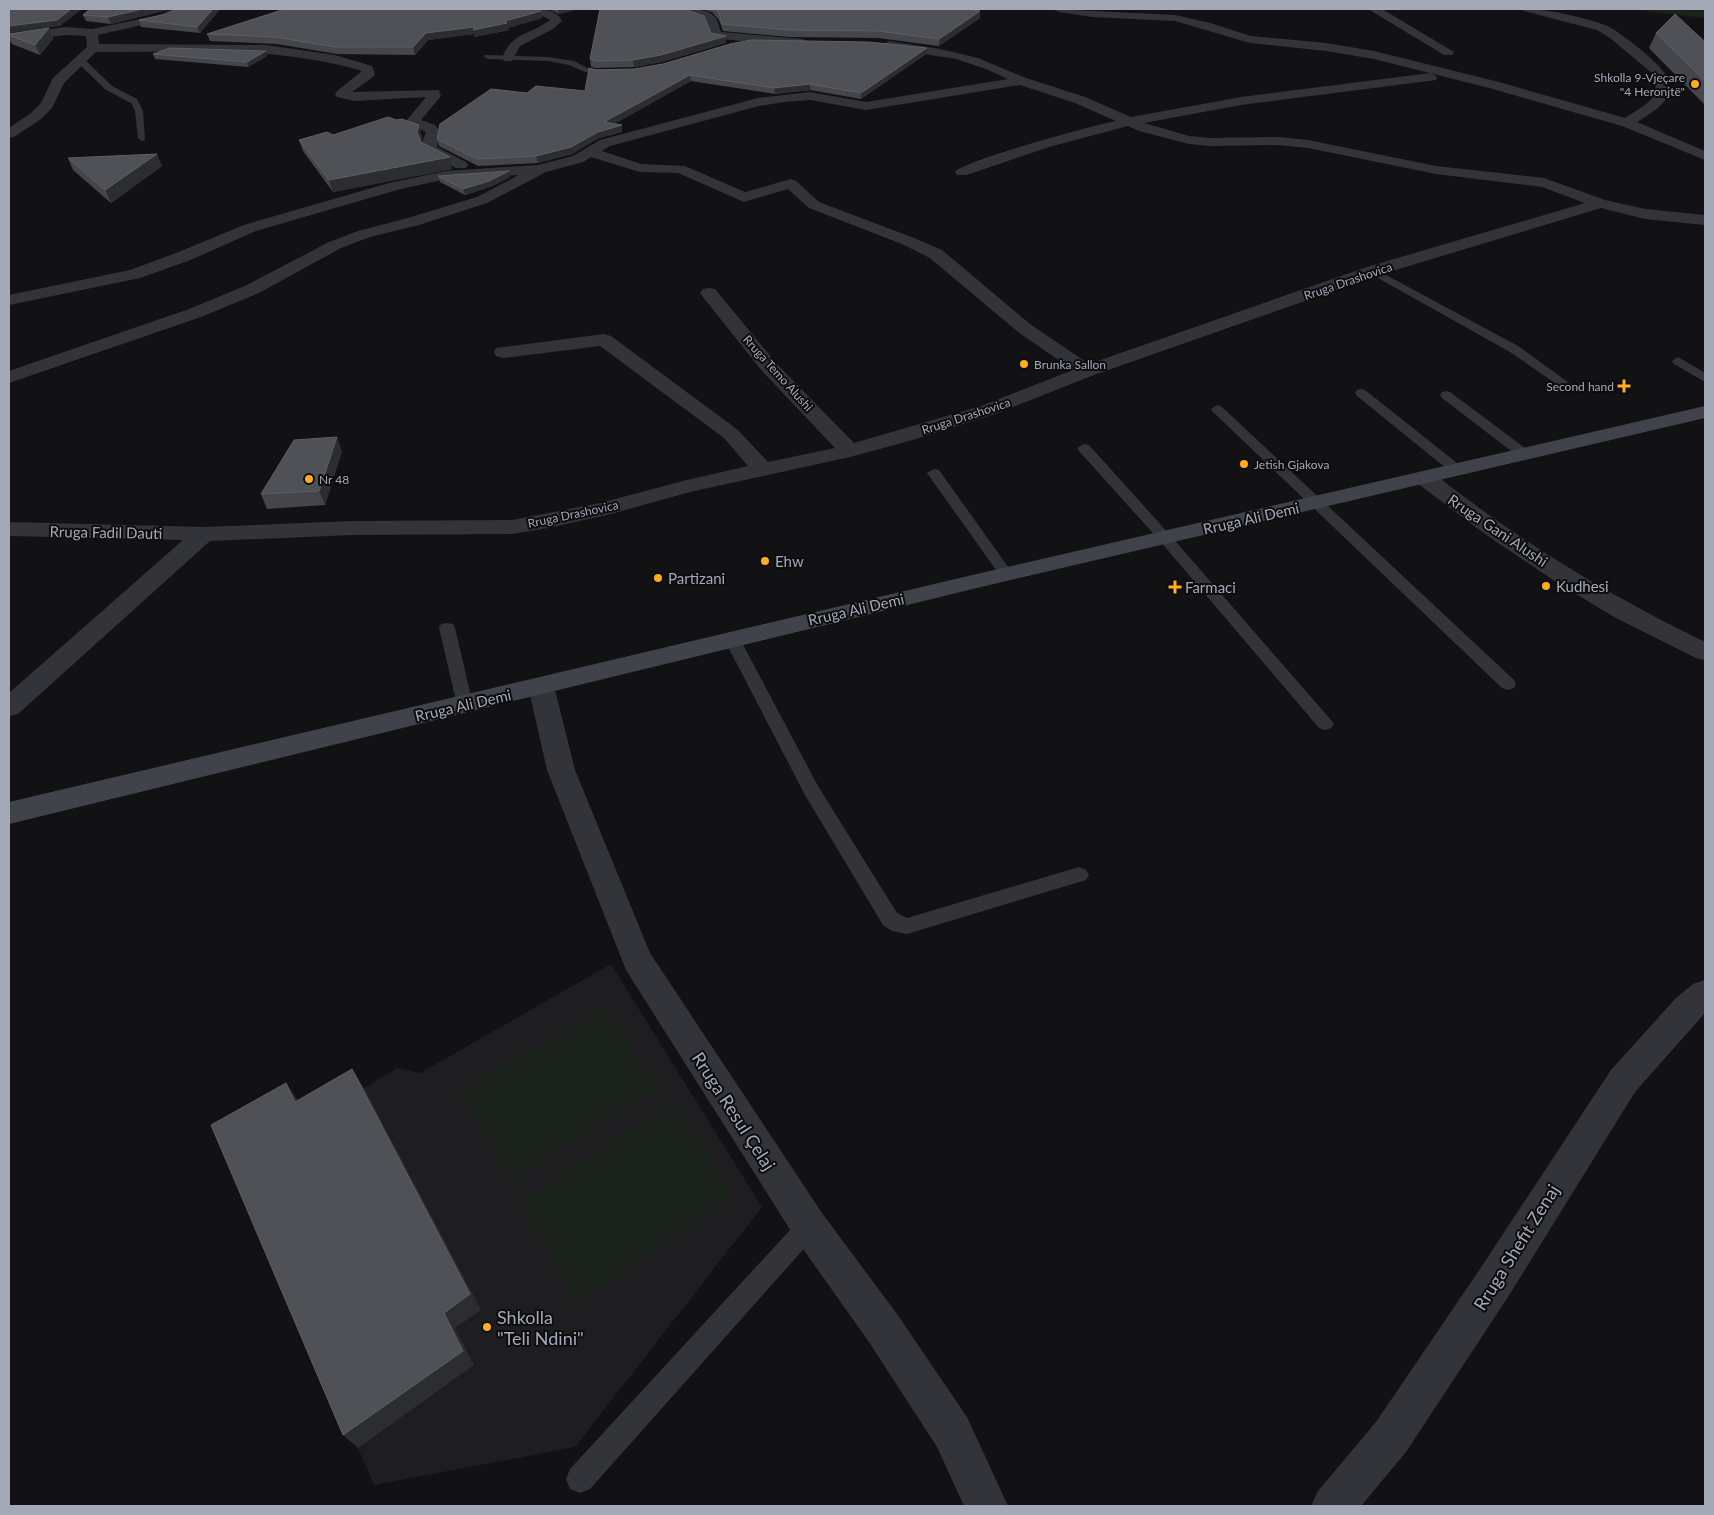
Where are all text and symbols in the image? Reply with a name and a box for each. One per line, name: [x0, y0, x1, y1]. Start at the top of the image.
place label: Shkolla 9-Vjeçare "4 Heronjtë": [1594, 70, 1685, 99]
marker: Shkolla 9-Vjeçare "4 Heronjtë": [1689, 78, 1701, 90]
street label: Rruga Drashovica: [1302, 259, 1394, 303]
street label: Rruga Temo Alushi: [740, 332, 816, 414]
place label: Brunka Sallon: [1034, 357, 1106, 372]
marker: Brunka Sallon: [1018, 358, 1030, 370]
place label: Second hand: [1546, 379, 1614, 394]
marker: Second hand: [1618, 380, 1630, 392]
street label: Rruga Drashovica: [920, 395, 1012, 437]
place label: Jetish Gjakova: [1254, 457, 1330, 472]
marker: Jetish Gjakova: [1238, 458, 1250, 470]
place label: Nr 48: [319, 472, 349, 487]
marker: Nr 48: [303, 473, 315, 485]
street label: Rruga Gani Alushi: [1445, 490, 1551, 570]
street label: Rruga Drashovica: [526, 497, 620, 531]
street label: Rruga Ali Demi: [1201, 498, 1301, 538]
street label: Rruga Fadil Dauti: [49, 522, 163, 542]
place label: Ehw: [775, 552, 804, 570]
marker: Ehw: [759, 555, 771, 567]
place label: Partizani: [668, 569, 725, 587]
marker: Partizani: [652, 572, 664, 584]
place label: Kudhesi: [1556, 577, 1609, 595]
place label: Farmaci: [1185, 578, 1236, 596]
marker: Kudhesi: [1540, 580, 1552, 592]
marker: Farmaci: [1169, 581, 1181, 593]
street label: Rruga Ali Demi: [806, 589, 906, 629]
street label: Rruga Ali Demi: [413, 685, 513, 725]
street label: Rruga Resul Çelaj: [688, 1048, 780, 1174]
street label: Rruga Shefit Zenaj: [1468, 1180, 1564, 1314]
place label: Shkolla "Teli Ndini": [497, 1306, 584, 1349]
marker: Shkolla "Teli Ndini": [481, 1321, 493, 1333]

